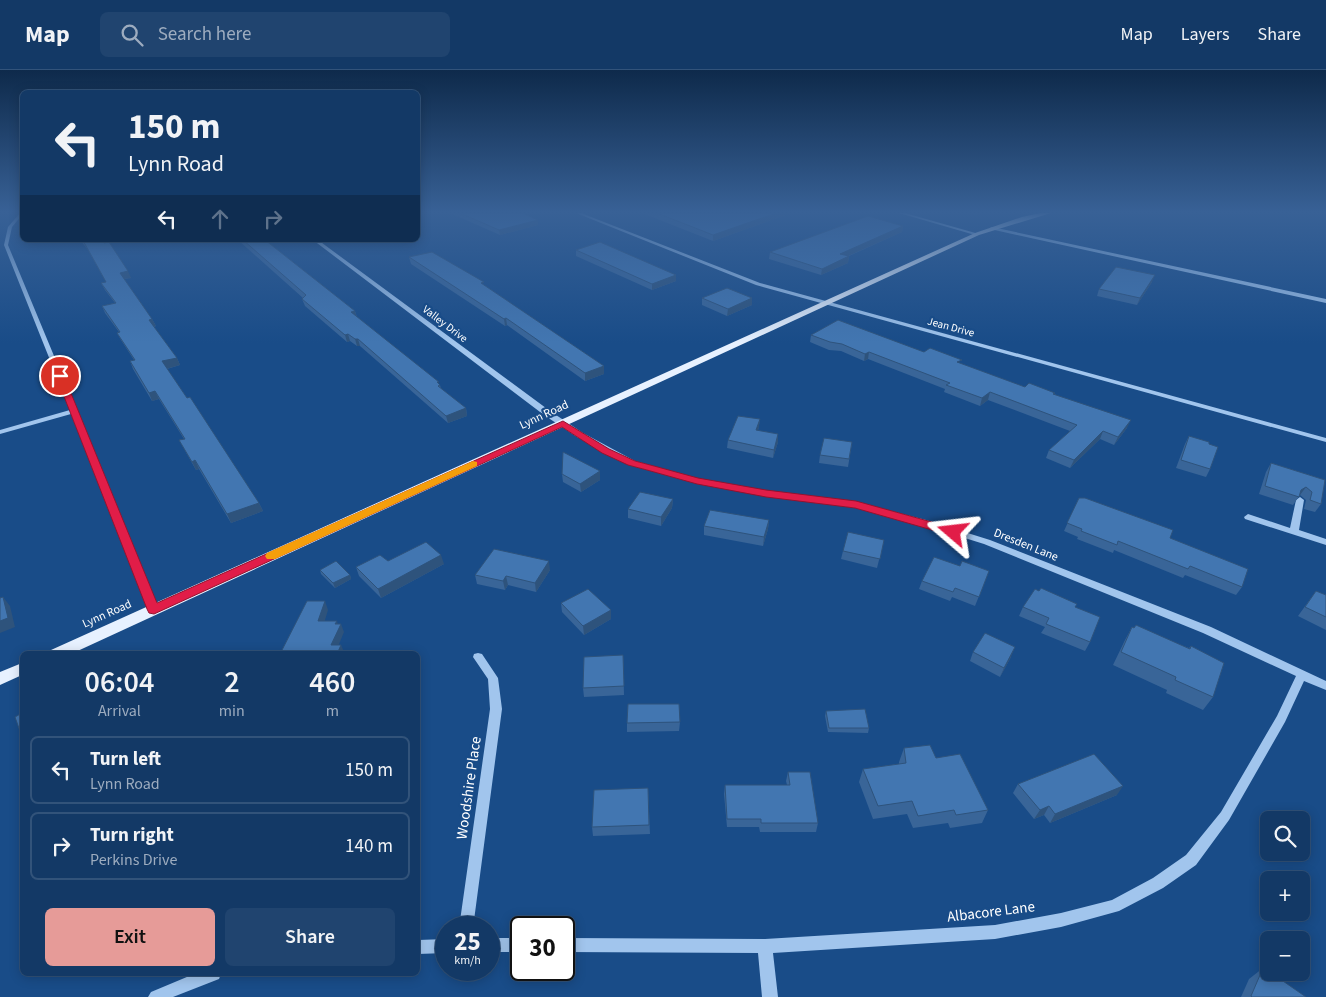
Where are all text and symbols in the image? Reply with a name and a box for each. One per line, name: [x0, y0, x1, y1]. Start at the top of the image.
search box: [100, 12, 450, 57]
text: Map: [25, 17, 70, 52]
icon: search: [118, 21, 146, 49]
text: Search here: [158, 21, 251, 48]
text: Map: [1121, 22, 1153, 47]
text: Layers: [1181, 22, 1230, 47]
text: Share: [1258, 22, 1301, 47]
text: 150 m: [128, 102, 220, 152]
icon: left: [45, 110, 110, 175]
text: Lynn Road: [128, 148, 224, 180]
icon: left: [153, 205, 181, 233]
icon: ahead: [206, 205, 234, 233]
icon: right: [259, 205, 287, 233]
street label: Valley Drive: [419, 302, 471, 346]
street label: Jean Drive: [926, 314, 977, 341]
pin: [39, 355, 81, 397]
icon: arrive: [46, 362, 74, 390]
street label: Lynn Road: [517, 396, 571, 434]
position arrow: [926, 505, 978, 557]
street label: Dresden Lane: [991, 524, 1061, 566]
street label: Lynn Road: [80, 596, 134, 632]
text: 06:04: [85, 661, 154, 704]
text: 2: [224, 661, 240, 704]
text: 460: [309, 661, 355, 704]
text: Arrival: [98, 700, 141, 722]
text: min: [219, 700, 245, 722]
text: m: [326, 700, 339, 722]
street label: Woodshire Place: [451, 735, 487, 841]
text: Turn left: [90, 746, 161, 773]
icon: left: [47, 756, 75, 784]
text: 150 m: [345, 757, 393, 784]
text: Lynn Road: [90, 773, 160, 795]
map controls: [1260, 811, 1310, 981]
button: search: [1260, 811, 1310, 861]
text: Turn right: [90, 822, 174, 849]
icon: right: [47, 832, 75, 860]
text: 140 m: [345, 833, 393, 860]
text: Perkins Drive: [90, 849, 177, 871]
button: +: [1260, 871, 1310, 921]
street label: Albacore Lane: [946, 896, 1036, 928]
button: Exit: [45, 908, 215, 966]
button: Share: [225, 908, 395, 966]
speed limit sign: 30: [510, 916, 575, 981]
text: 25: [454, 924, 481, 960]
button: −: [1260, 931, 1310, 981]
text: km/h: [454, 952, 481, 969]

